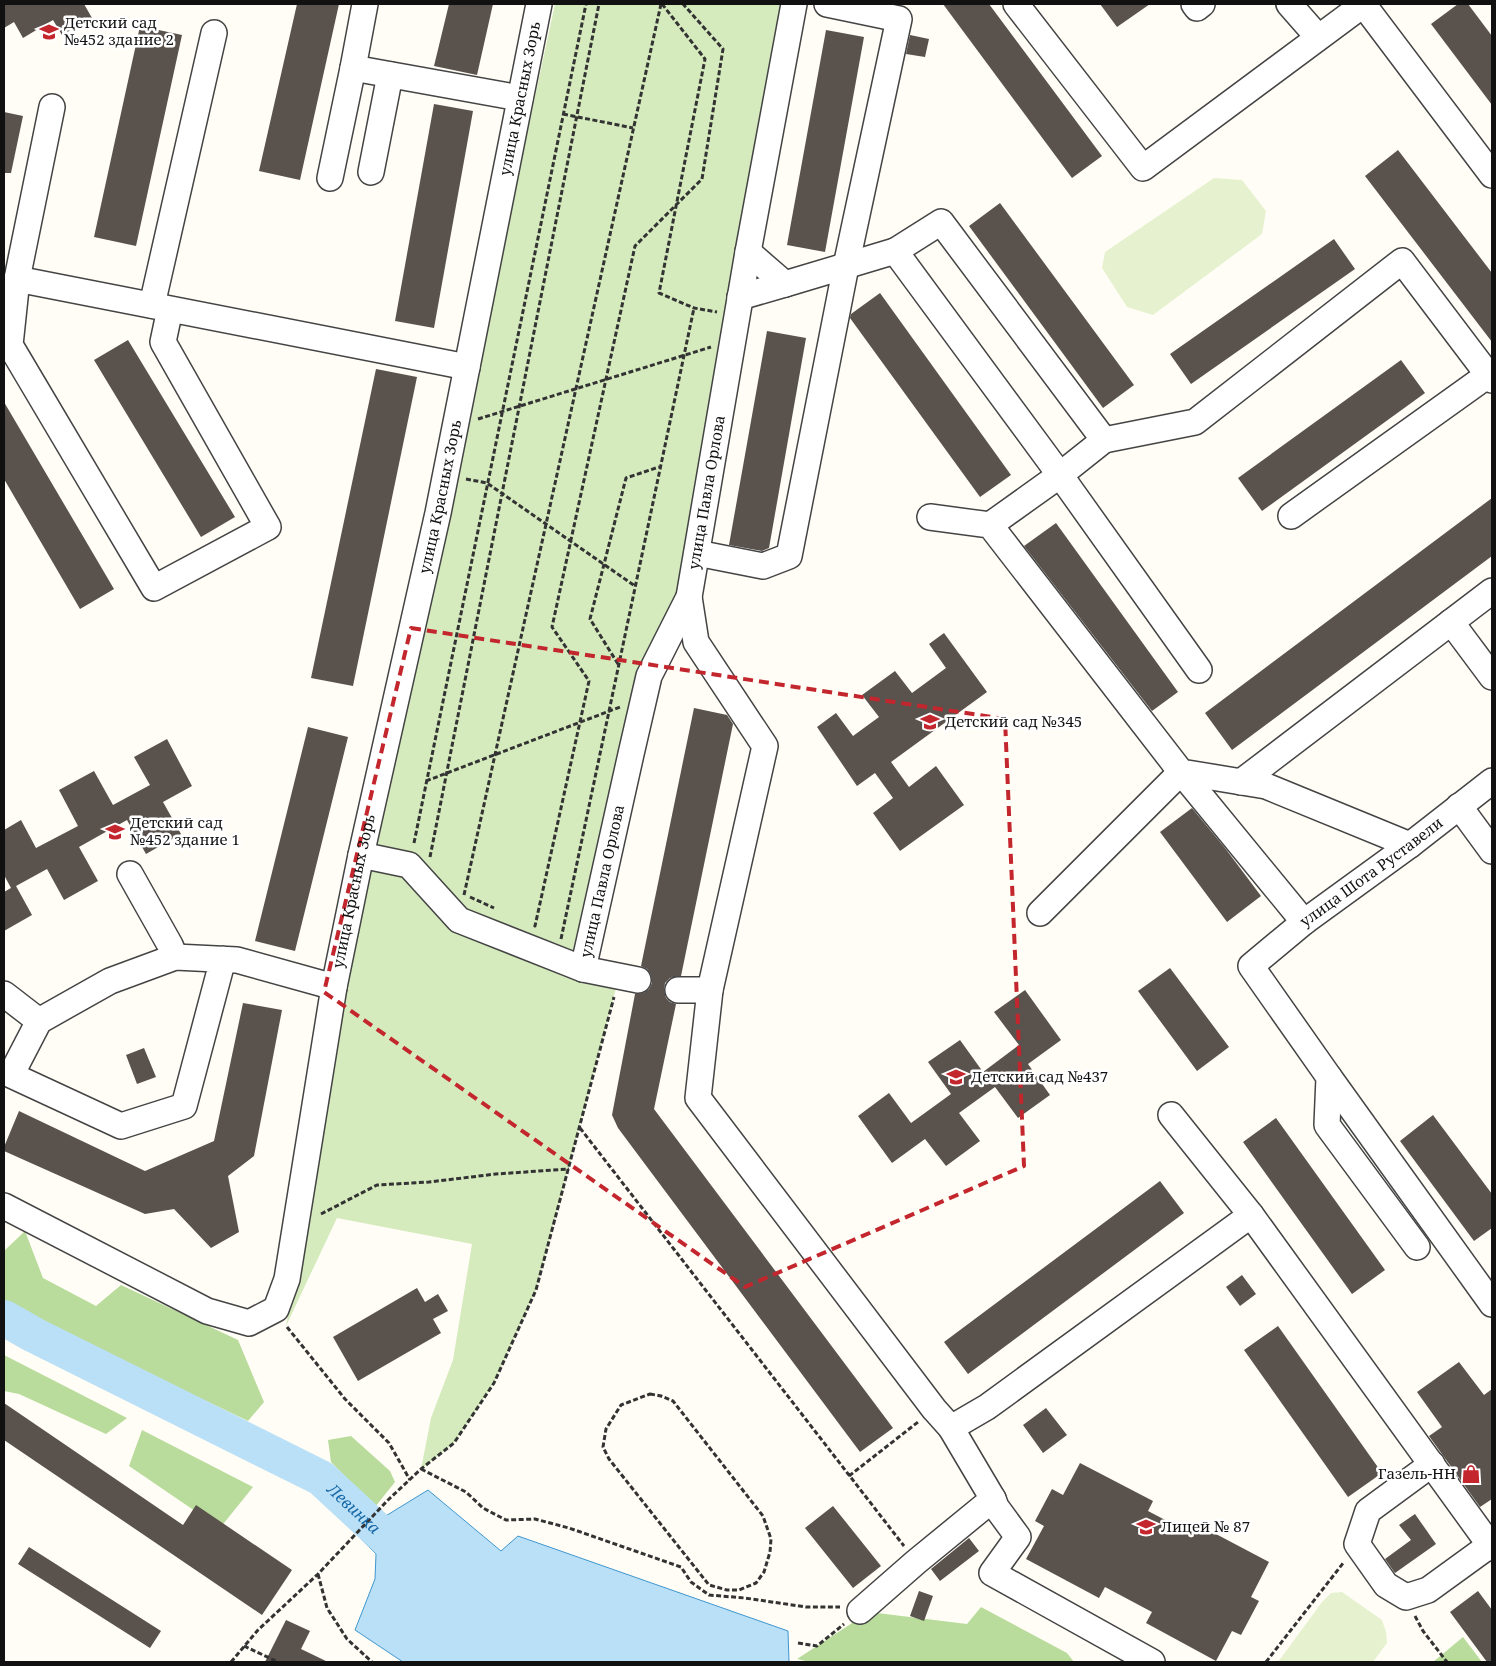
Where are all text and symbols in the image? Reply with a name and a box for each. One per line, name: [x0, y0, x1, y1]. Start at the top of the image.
place label: Детский сад №452 здание 2: [64, 12, 174, 49]
street label: улица Красных Зорь: [494, 20, 544, 177]
school or university icon: Детский сад №452 здание 2: [38, 21, 60, 43]
street label: улица Павла Орлова: [683, 414, 729, 571]
street label: улица Красных Зорь: [414, 418, 465, 575]
school or university icon: Детский сад №345: [919, 711, 941, 733]
place label: Детский сад №345: [945, 711, 1082, 731]
street label: улица Павла Орлова: [575, 803, 628, 959]
place label: Детский сад №452 здание 1: [130, 812, 240, 849]
street label: улица Красных Зорь: [327, 812, 379, 970]
street label: улица Шота Руставели: [1295, 812, 1446, 931]
school or university icon: Детский сад №452 здание 1: [104, 821, 126, 843]
school or university icon: Детский сад №437: [945, 1066, 967, 1088]
place label: Детский сад №437: [971, 1066, 1108, 1086]
place label: Газель-НН: [1378, 1463, 1456, 1483]
shop icon: Газель-НН: [1460, 1463, 1482, 1485]
water label: Левинка: [322, 1478, 385, 1539]
school or university icon: Лицей № 87: [1135, 1516, 1157, 1538]
place label: Лицей № 87: [1161, 1516, 1250, 1536]

